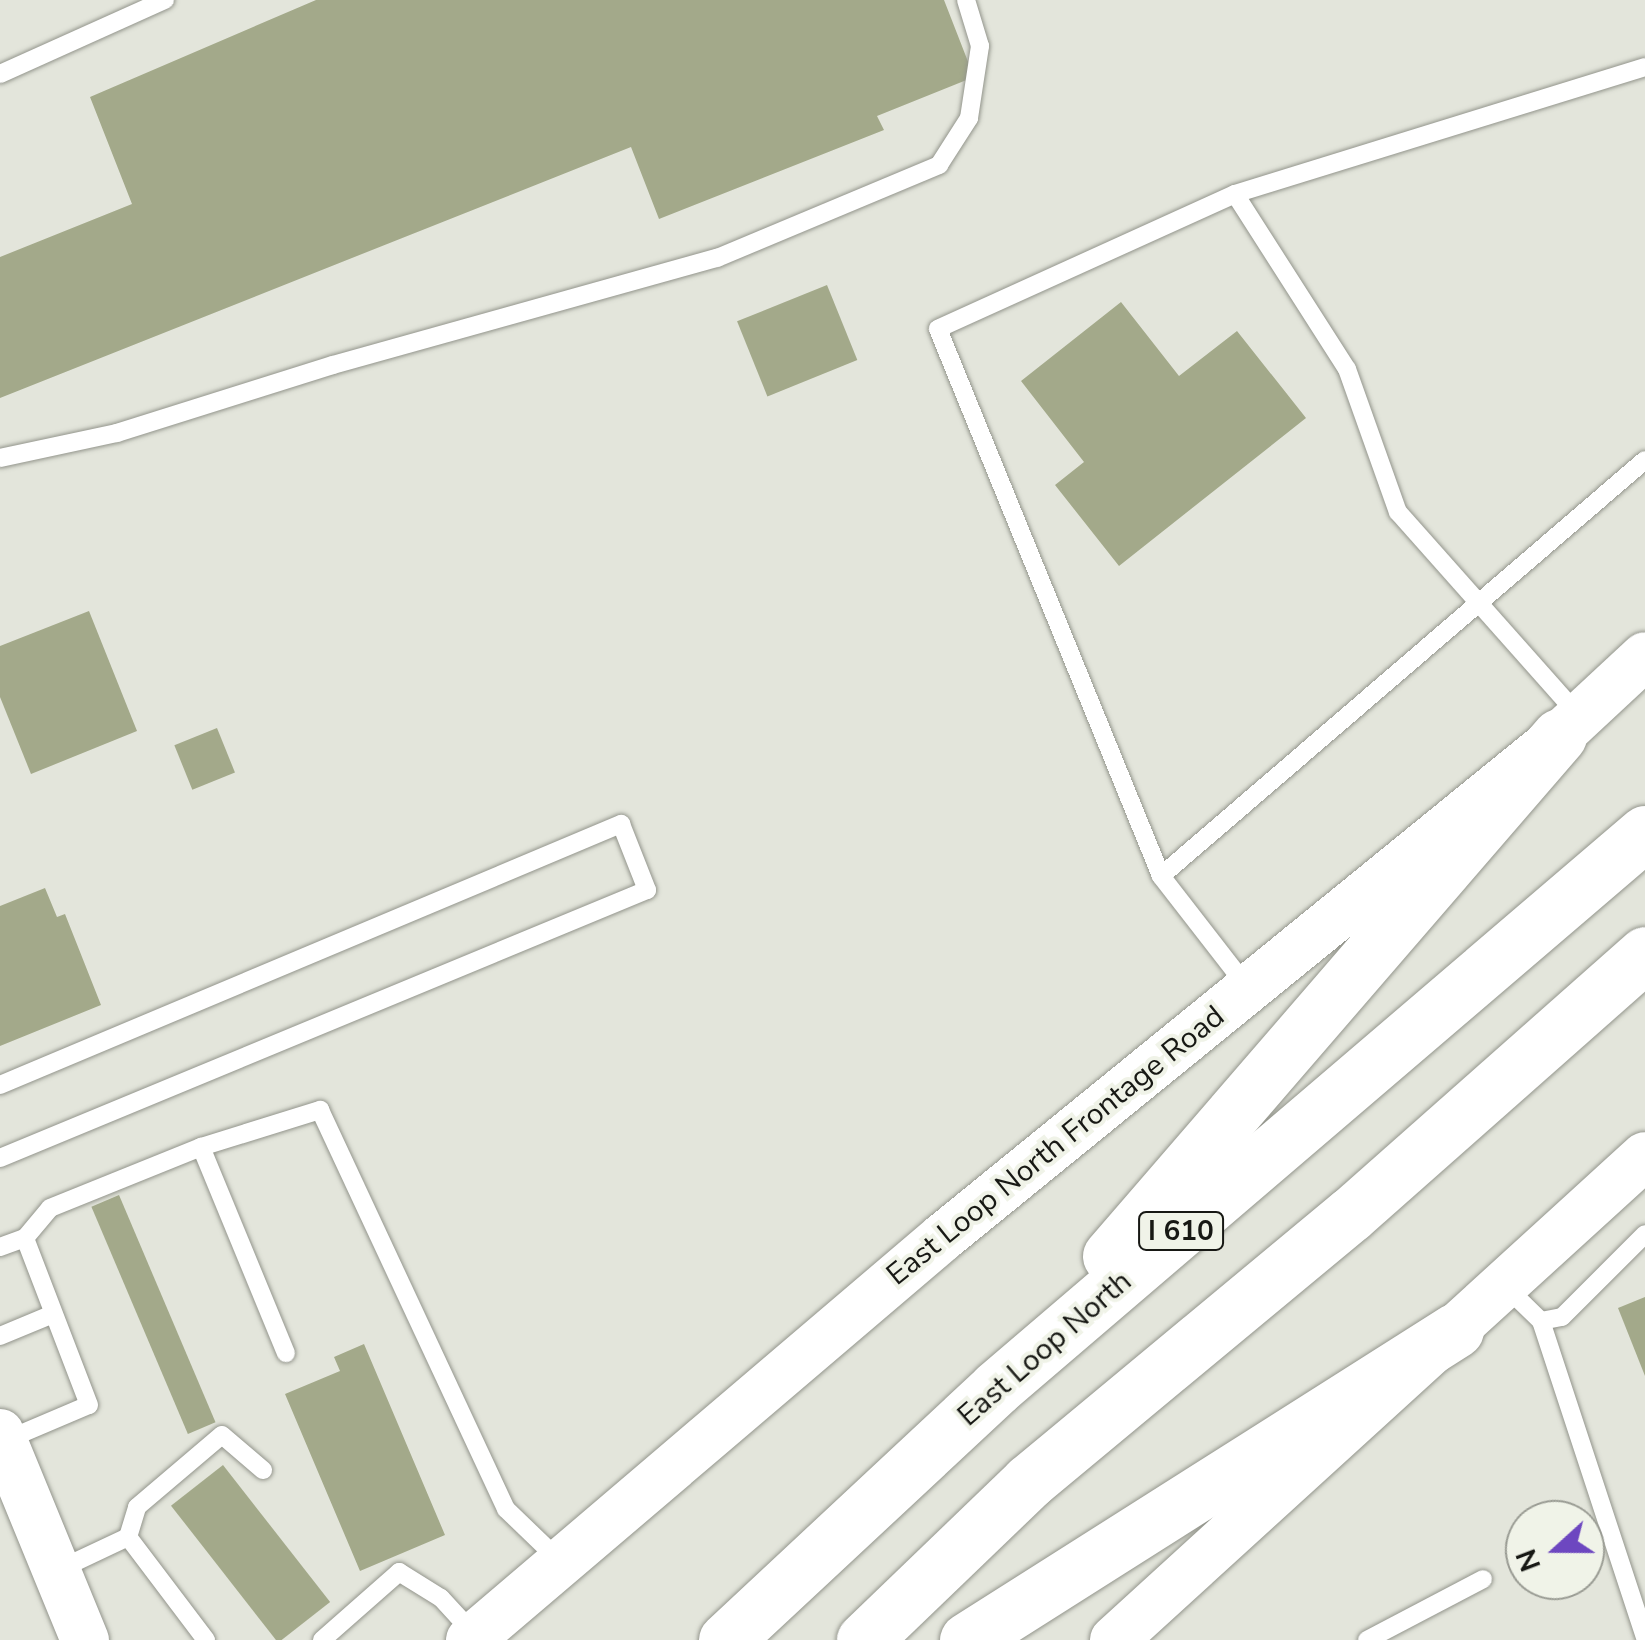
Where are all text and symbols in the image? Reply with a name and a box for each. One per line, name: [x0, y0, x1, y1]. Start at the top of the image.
street label: East Loop North Frontage Road: [880, 999, 1232, 1293]
road number: I 610: [1136, 1208, 1226, 1254]
street label: East Loop North: [951, 1264, 1139, 1434]
north arrow: [1505, 1500, 1605, 1600]
text: N: [1507, 1543, 1550, 1577]

